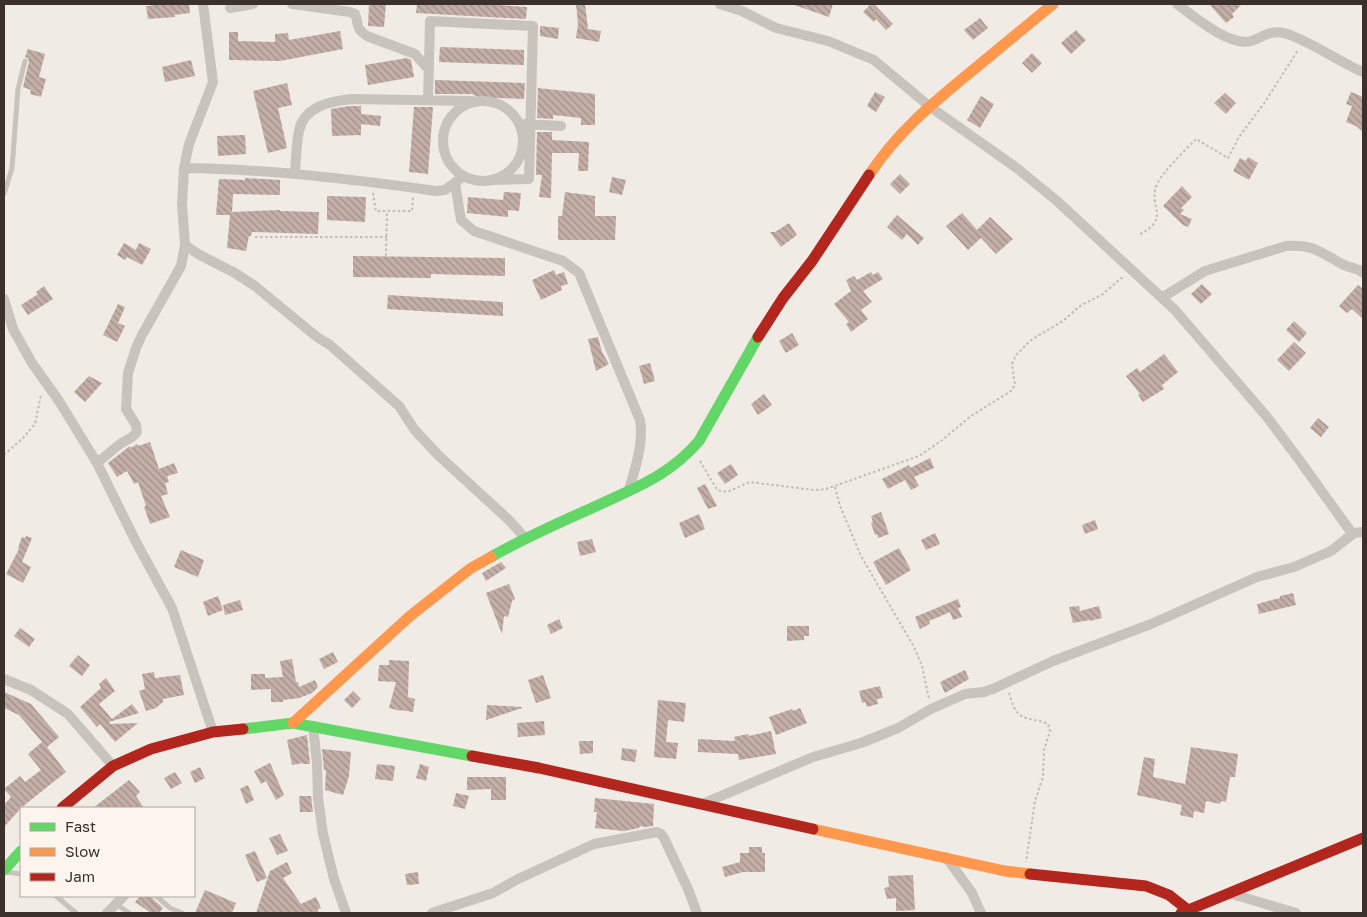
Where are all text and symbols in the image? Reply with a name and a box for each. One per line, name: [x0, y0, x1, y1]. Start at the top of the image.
legend: [20, 807, 195, 897]
text: Fast: [65, 817, 96, 835]
text: Slow: [65, 842, 100, 860]
text: Jam: [65, 867, 95, 885]

